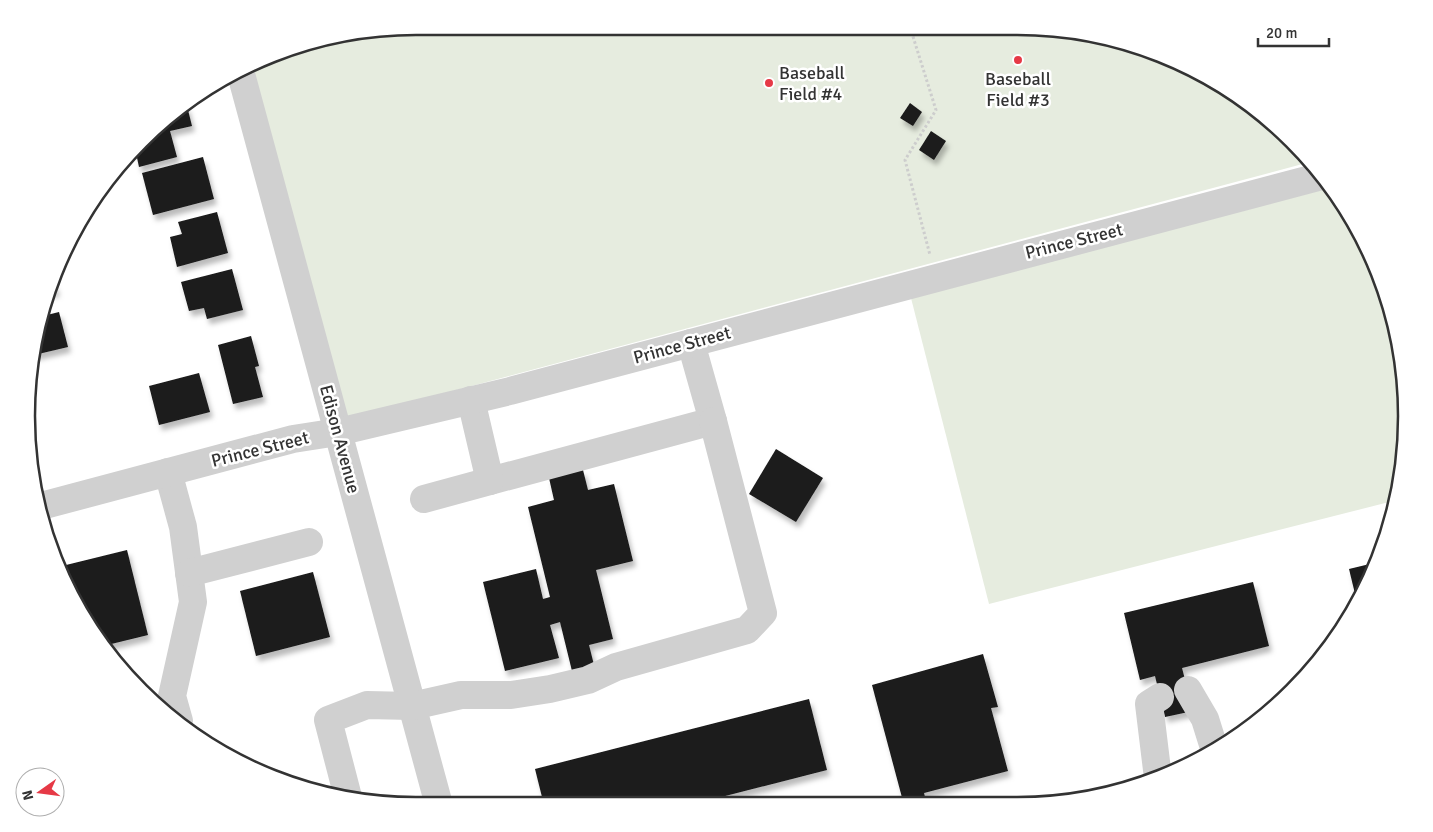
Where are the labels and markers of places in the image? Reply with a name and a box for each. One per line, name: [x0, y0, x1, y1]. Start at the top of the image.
marker: Baseball Field #3: [1012, 54, 1024, 66]
place label: Baseball Field #4: [779, 62, 845, 105]
place label: Baseball Field #3: [985, 68, 1051, 111]
marker: Baseball Field #4: [763, 77, 775, 89]

